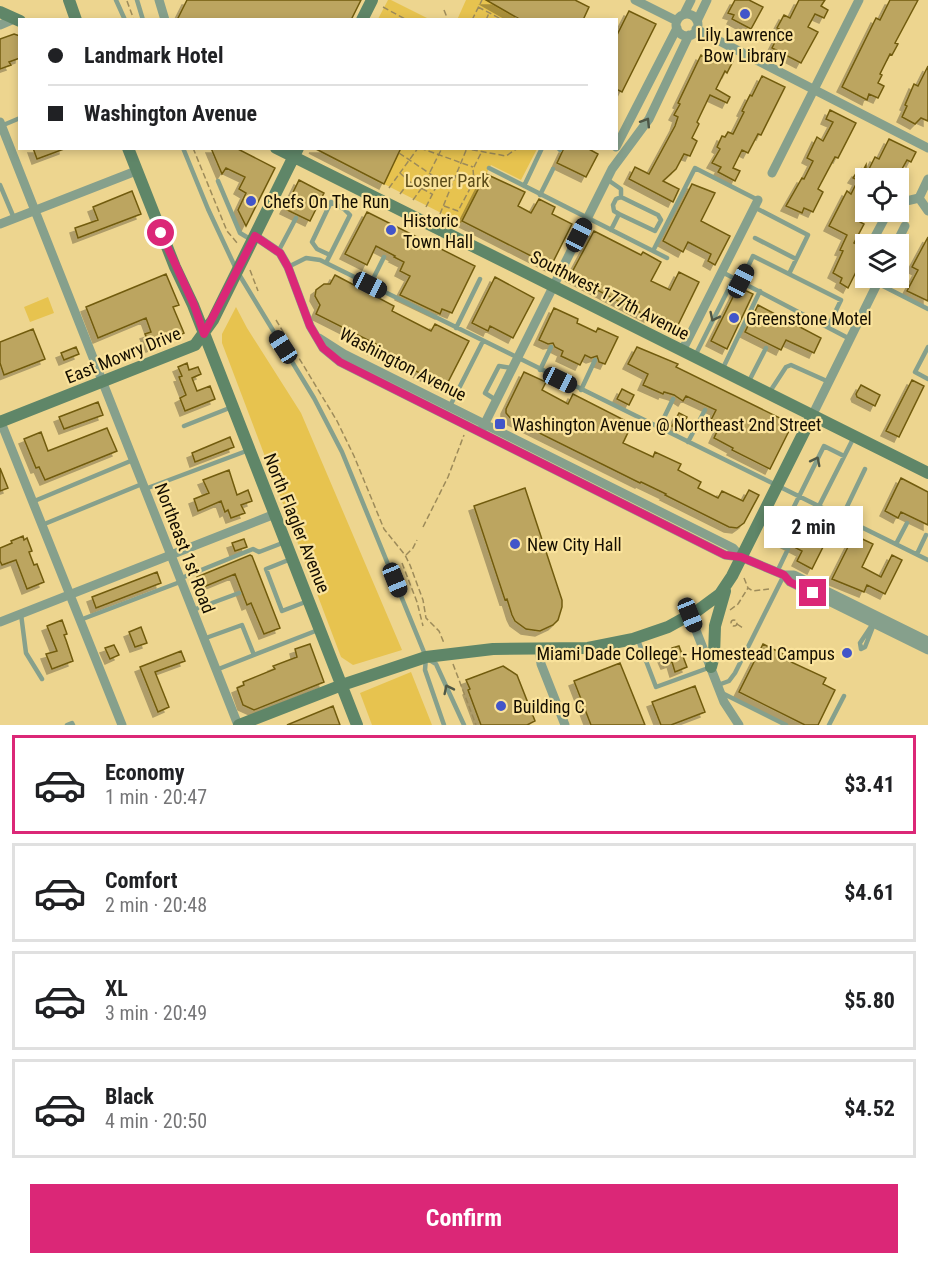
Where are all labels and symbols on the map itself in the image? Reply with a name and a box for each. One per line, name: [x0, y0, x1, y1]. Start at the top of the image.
marker: Lily Lawrence Bow Library: [738, 7, 752, 21]
place label: Lily Lawrence Bow Library: [697, 24, 793, 66]
one-way arrow: [638, 118, 650, 128]
park label: Losner Park: [405, 170, 489, 191]
place label: Chefs On The Run: [263, 191, 389, 212]
marker: Chefs On The Run: [244, 194, 258, 208]
place label: Historic Town Hall: [403, 210, 473, 252]
car: [563, 215, 595, 255]
route start: [147, 219, 174, 246]
marker: Historic Town Hall: [384, 223, 398, 237]
street label: Southwest 177th Avenue: [527, 246, 693, 344]
car: [725, 261, 757, 301]
car: [350, 269, 390, 301]
place label: Greenstone Motel: [746, 308, 872, 329]
one-way arrow: [710, 311, 721, 322]
marker: Greenstone Motel: [727, 311, 741, 325]
street label: East Mowry Drive: [62, 322, 184, 388]
street label: Washington Avenue: [336, 323, 470, 405]
car: [266, 327, 300, 367]
car: [540, 364, 580, 396]
place label: Washington Avenue @ Northeast 2nd Street: [512, 414, 821, 435]
marker: Washington Avenue @ Northeast 2nd Street: [493, 417, 507, 431]
street label: North Flagler Avenue: [259, 450, 335, 596]
one-way arrow: [809, 456, 821, 467]
street label: Northeast 1st Road: [151, 480, 219, 616]
callout: 2 min: [764, 506, 862, 548]
place label: New City Hall: [527, 534, 622, 555]
marker: New City Hall: [508, 537, 522, 551]
car: [380, 560, 410, 600]
route end: [799, 579, 826, 606]
car: [675, 595, 705, 635]
place label: Miami Dade College - Homestead Campus: [536, 643, 835, 664]
marker: Miami Dade College - Homestead Campus: [840, 646, 854, 660]
one-way arrow: [444, 684, 456, 695]
place label: Building C: [513, 696, 585, 717]
marker: Building C: [494, 699, 508, 713]

